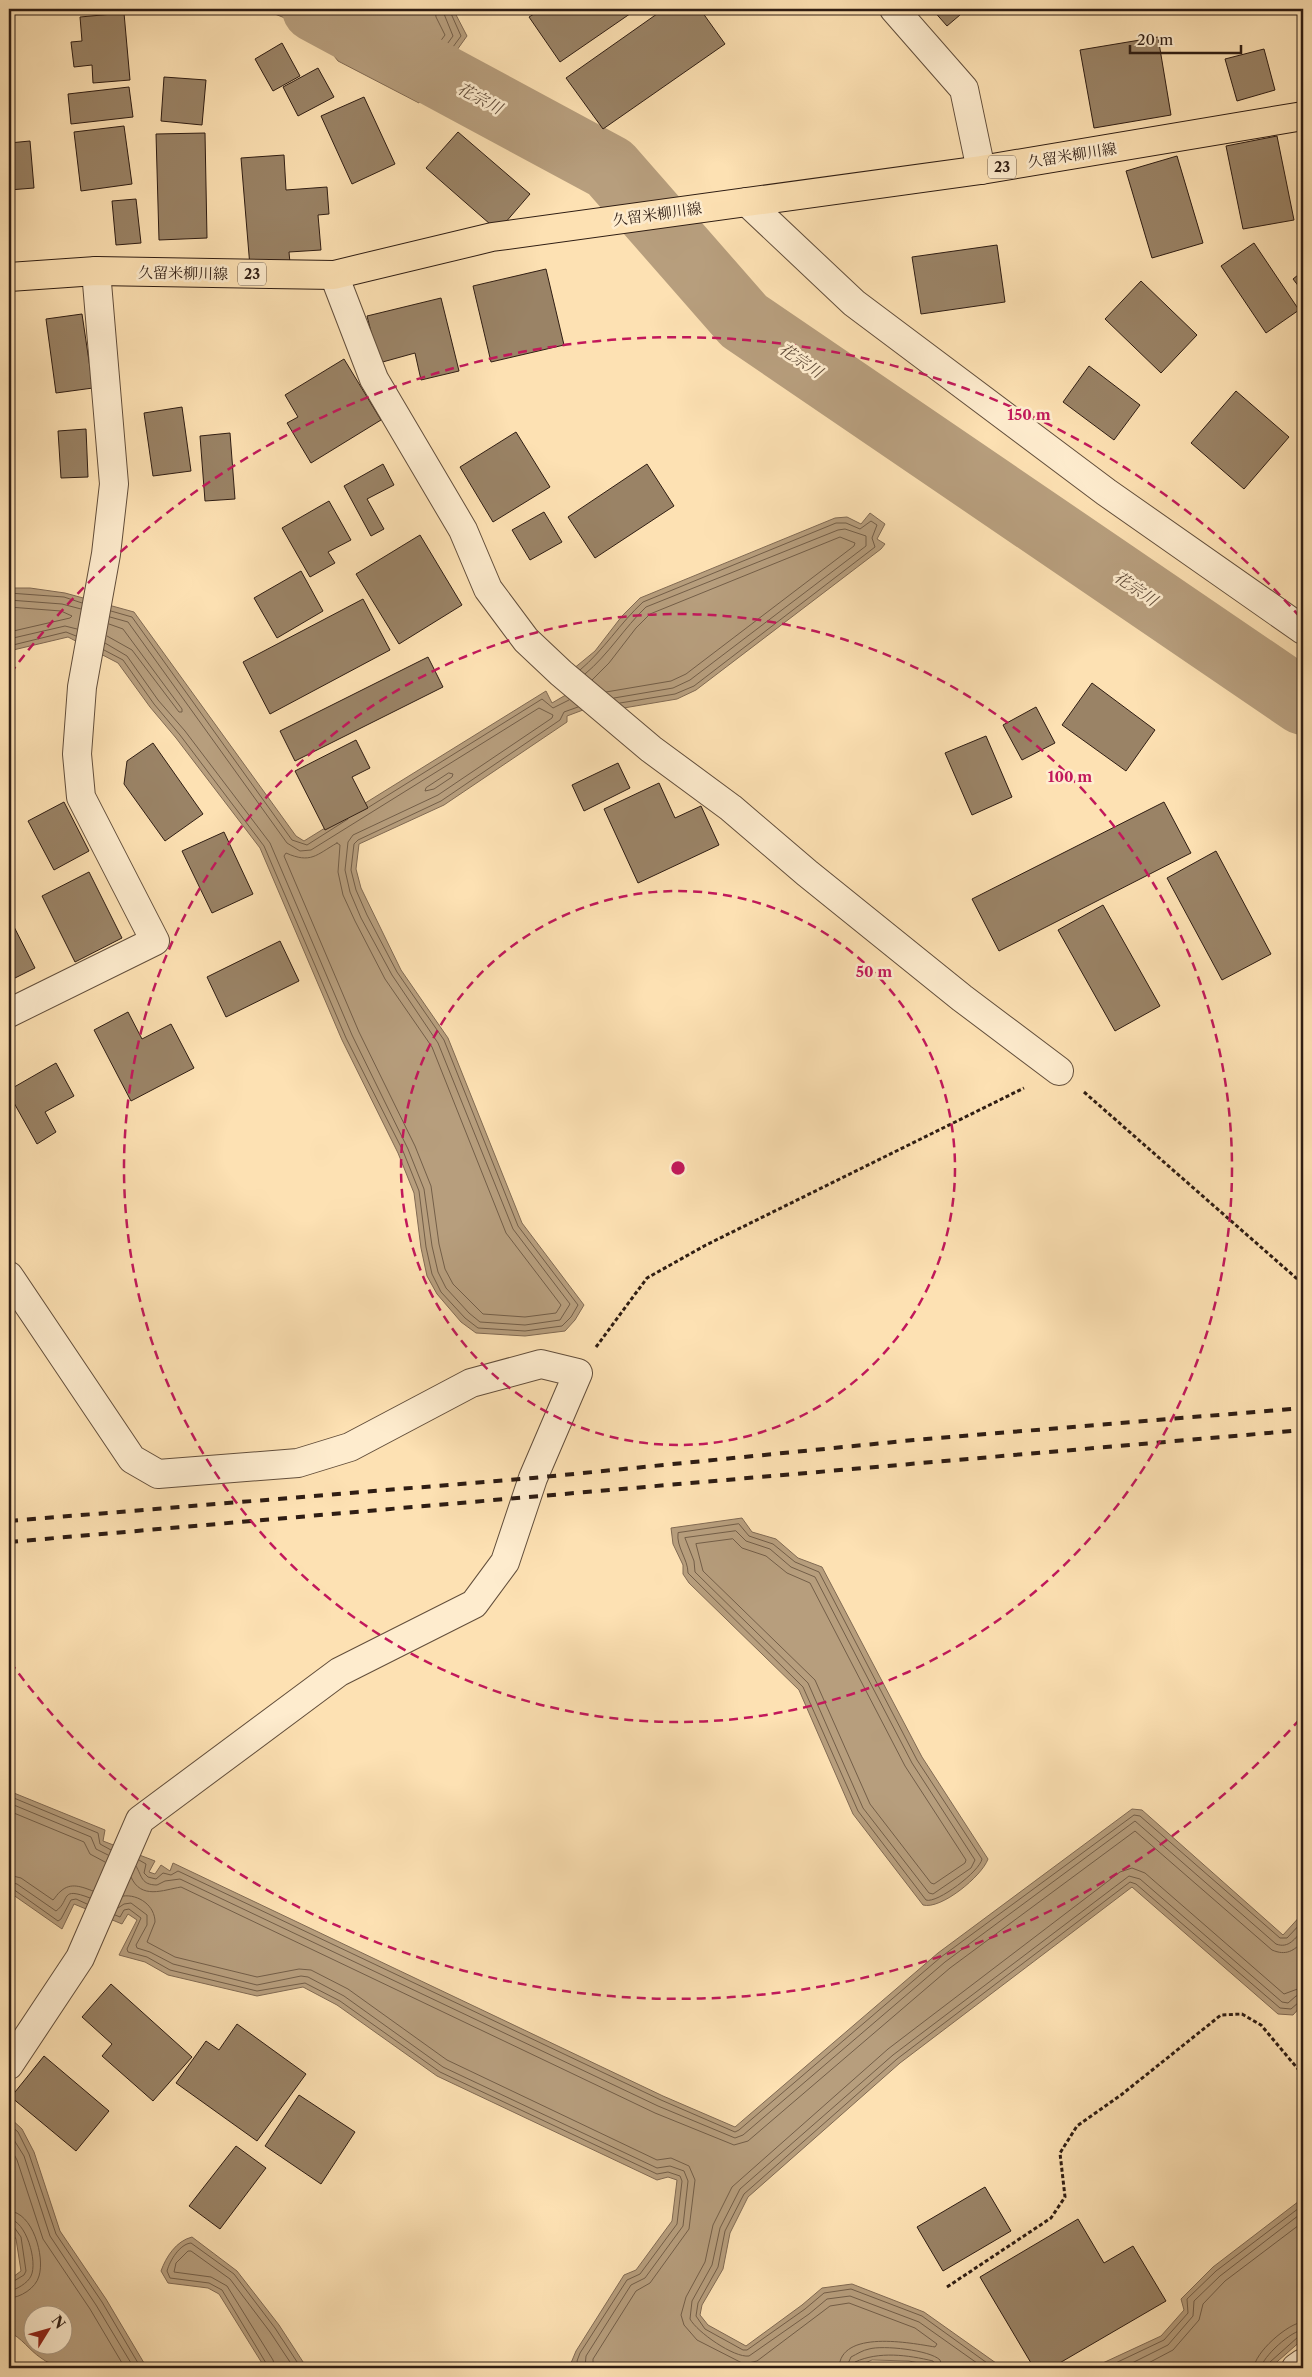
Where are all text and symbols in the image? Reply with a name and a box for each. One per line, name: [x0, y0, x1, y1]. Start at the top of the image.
scale bar: [1130, 22, 1241, 54]
text: 20 m: [1137, 30, 1173, 49]
water label: 花宗川: [454, 78, 508, 119]
street label: 久留米柳川線: [1026, 139, 1118, 171]
road number: 23: [988, 156, 1016, 178]
street label: 久留米柳川線: [611, 198, 703, 230]
road number: 23: [238, 262, 266, 286]
street label: 久留米柳川線: [138, 263, 228, 283]
water label: 花宗川: [776, 338, 828, 383]
text: 150 m: [1007, 405, 1051, 424]
water label: 花宗川: [1111, 566, 1163, 611]
text: 100 m: [1048, 767, 1092, 786]
text: 50 m: [856, 962, 892, 981]
centre of rings: [669, 1159, 687, 1177]
north arrow: [22, 2304, 72, 2354]
text: N: [48, 2312, 69, 2332]

